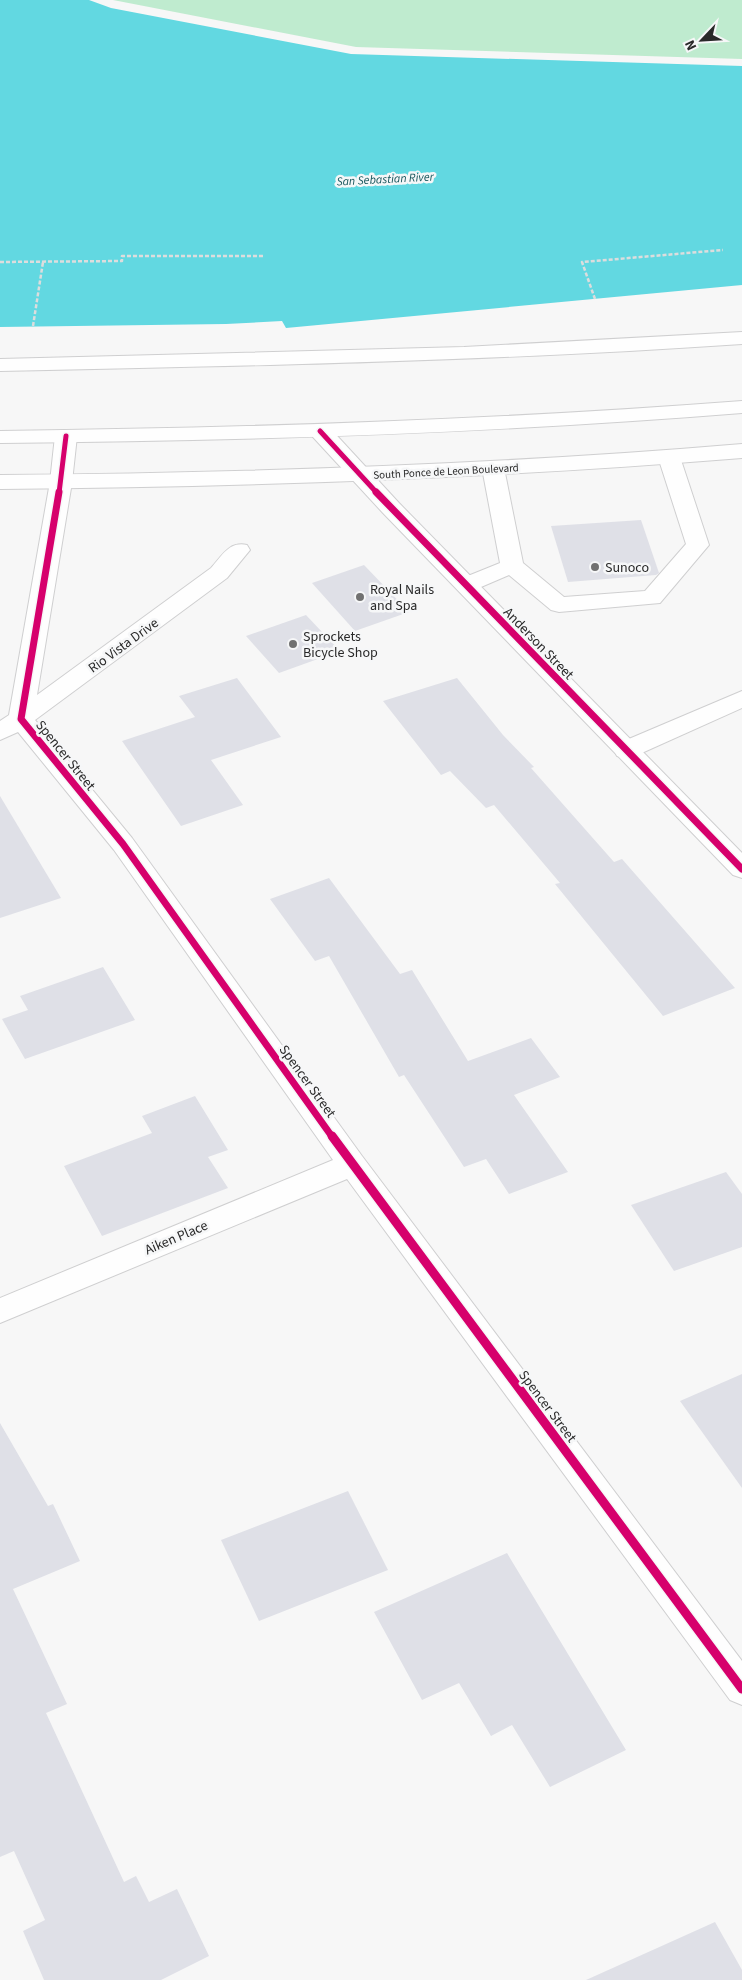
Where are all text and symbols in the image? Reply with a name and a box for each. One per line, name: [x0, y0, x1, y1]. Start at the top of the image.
north arrow: [677, 15, 727, 65]
text: N: [680, 37, 702, 54]
water label: San Sebastian River: [336, 168, 435, 191]
street label: South Ponce de Leon Boulevard: [373, 460, 519, 483]
place label: Sunoco: [605, 558, 649, 578]
marker: Sunoco: [589, 561, 601, 573]
place label: Royal Nails and Spa: [370, 580, 434, 616]
marker: Royal Nails and Spa: [354, 591, 366, 603]
street label: Anderson Street: [499, 603, 578, 685]
street label: Rio Vista Drive: [84, 613, 163, 678]
place label: Sprockets Bicycle Shop: [303, 627, 378, 663]
marker: Sprockets Bicycle Shop: [287, 638, 299, 650]
street label: Spencer Street: [31, 716, 100, 795]
street label: Spencer Street: [274, 1041, 341, 1122]
street label: Aiken Place: [142, 1216, 211, 1260]
street label: Spencer Street: [513, 1366, 581, 1447]

